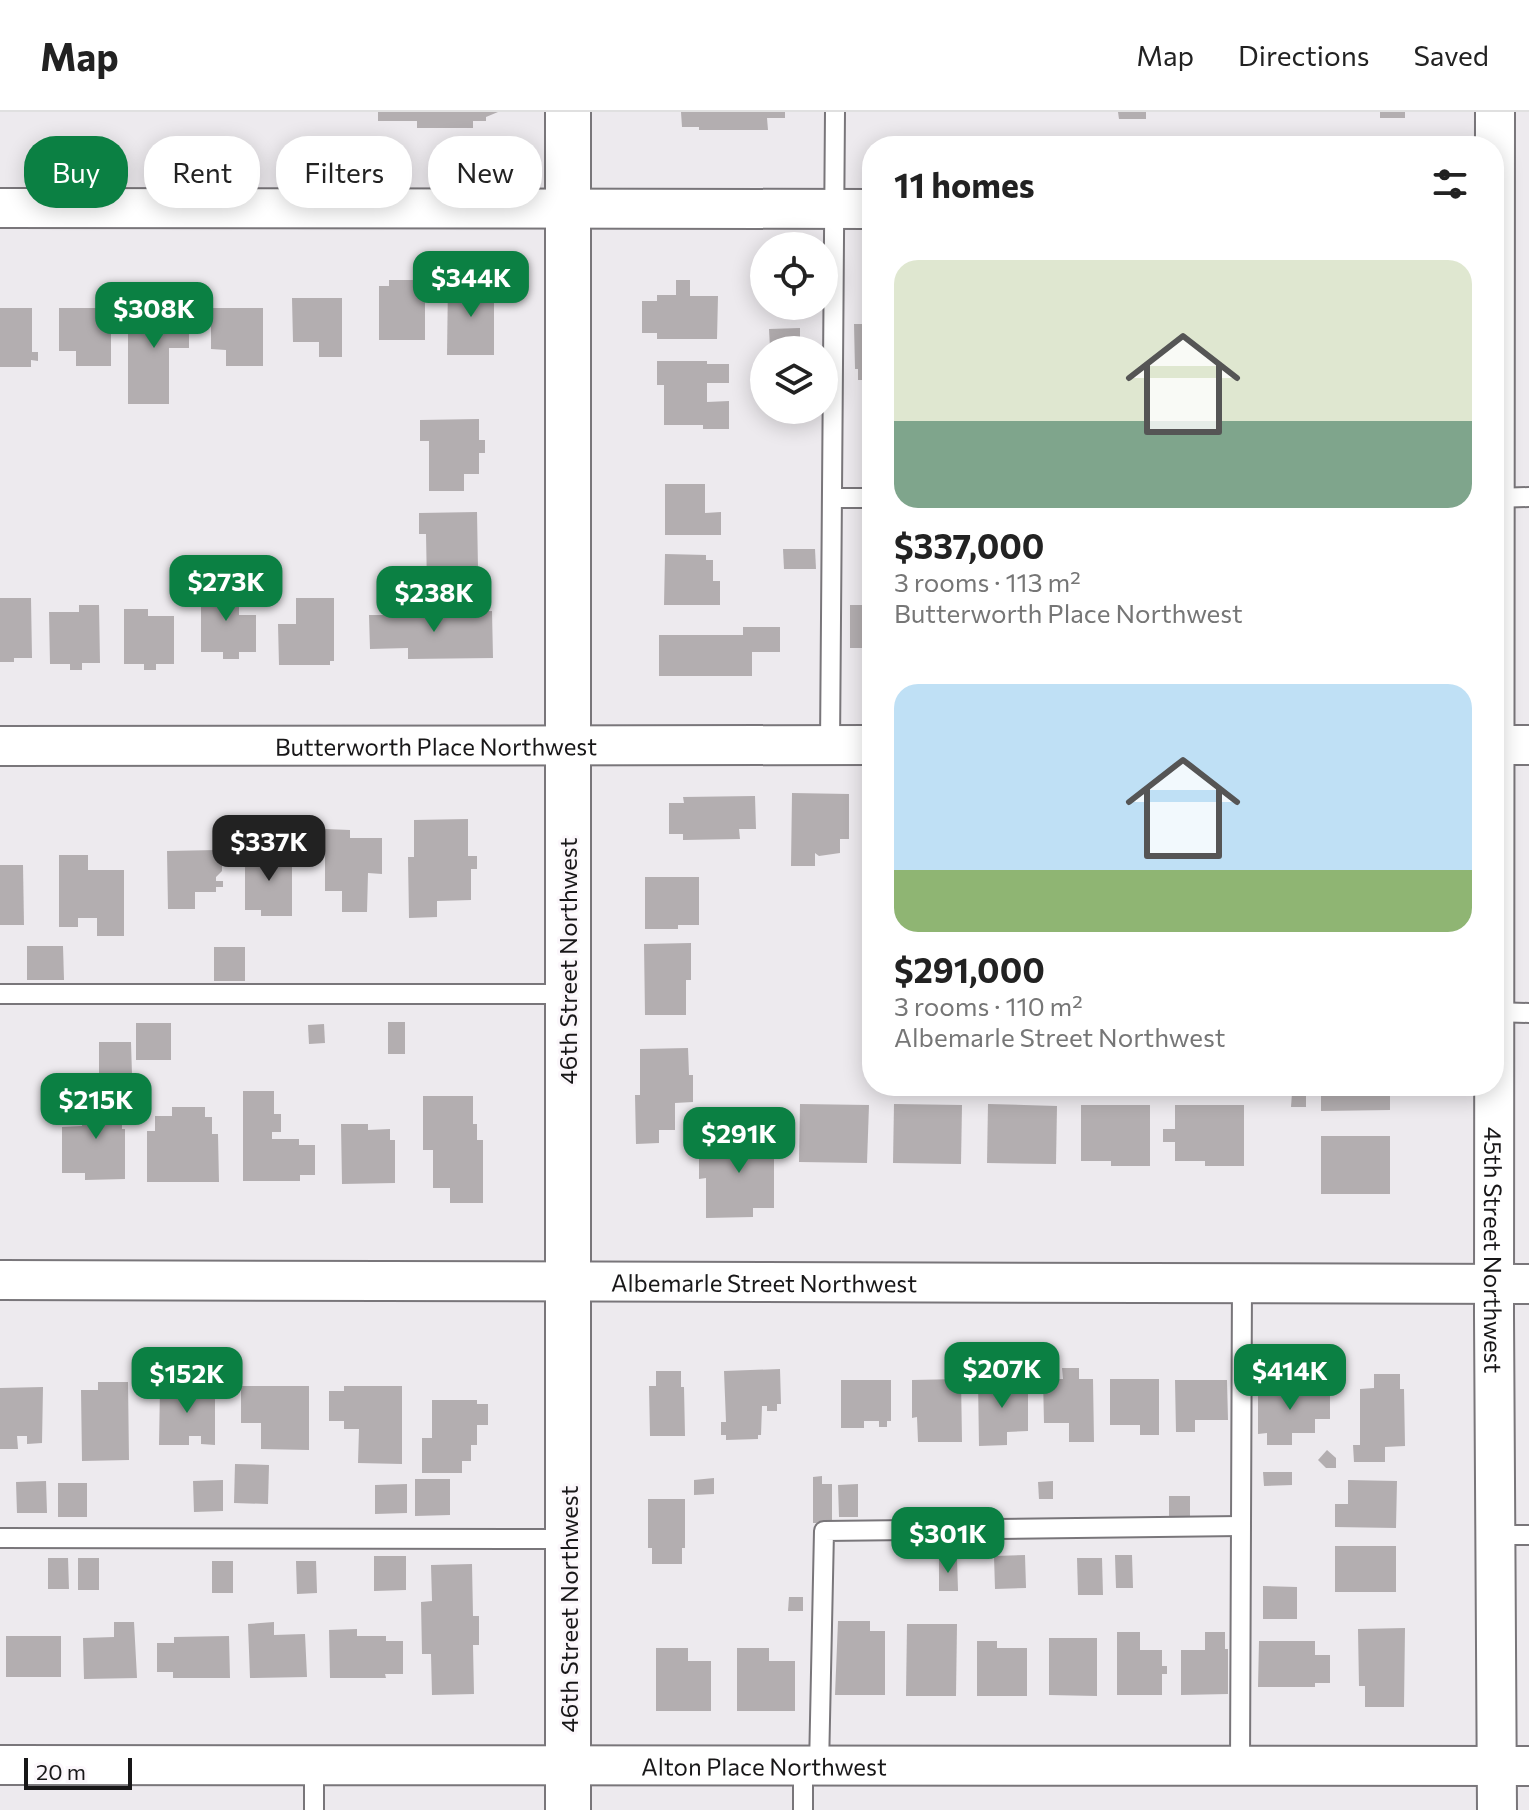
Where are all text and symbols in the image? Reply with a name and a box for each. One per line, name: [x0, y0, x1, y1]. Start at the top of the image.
text: Map: [40, 32, 119, 79]
text: Map: [1136, 38, 1194, 72]
text: Directions: [1238, 38, 1369, 72]
text: Saved: [1413, 38, 1489, 72]
chip: Buy: [24, 136, 128, 208]
chip: Rent: [144, 136, 260, 208]
chip: Filters: [276, 136, 412, 208]
chip: New: [428, 136, 542, 208]
icon: filters: [1428, 162, 1472, 206]
text: 11 homes: [894, 163, 1035, 205]
map controls: [750, 232, 838, 424]
button: locate: [750, 232, 838, 320]
pin: $344K: [415, 251, 527, 319]
text: $344K: [431, 261, 511, 292]
pin: $308K: [98, 282, 210, 350]
text: $308K: [113, 292, 195, 323]
icon: home: [1111, 312, 1255, 456]
button: layers: [750, 336, 838, 424]
text: $337,000: [894, 524, 1044, 566]
pin: $273K: [170, 555, 282, 623]
text: $273K: [187, 565, 265, 596]
pin: $238K: [378, 566, 490, 634]
text: 3 rooms · 113 m²: [894, 566, 1081, 597]
text: $238K: [394, 576, 474, 607]
text: Butterworth Place Northwest: [894, 597, 1243, 628]
street label: Butterworth Place Northwest: [275, 731, 597, 760]
icon: home: [1111, 736, 1255, 880]
pin: $337K: [213, 815, 325, 883]
text: $337K: [230, 825, 308, 856]
street label: 46th Street Northwest: [553, 837, 582, 1085]
text: $291,000: [894, 948, 1045, 990]
text: 3 rooms · 110 m²: [894, 990, 1083, 1021]
text: Albemarle Street Northwest: [894, 1021, 1225, 1052]
pin: $215K: [40, 1073, 152, 1141]
text: $215K: [59, 1083, 133, 1114]
pin: $291K: [683, 1107, 795, 1175]
text: $291K: [701, 1117, 777, 1148]
street label: 45th Street Northwest: [1479, 1127, 1509, 1373]
street label: Albemarle Street Northwest: [611, 1267, 917, 1297]
pin: $207K: [946, 1342, 1058, 1410]
pin: $414K: [1234, 1344, 1346, 1412]
pin: $152K: [131, 1347, 243, 1415]
text: $207K: [962, 1352, 1042, 1383]
text: $414K: [1252, 1354, 1328, 1385]
text: $152K: [150, 1357, 224, 1388]
street label: 46th Street Northwest: [554, 1485, 583, 1733]
pin: $301K: [892, 1507, 1004, 1575]
text: $301K: [909, 1517, 987, 1548]
street label: Alton Place Northwest: [641, 1751, 887, 1780]
scale bar: [24, 1754, 132, 1790]
text: 20 m: [36, 1758, 86, 1785]

